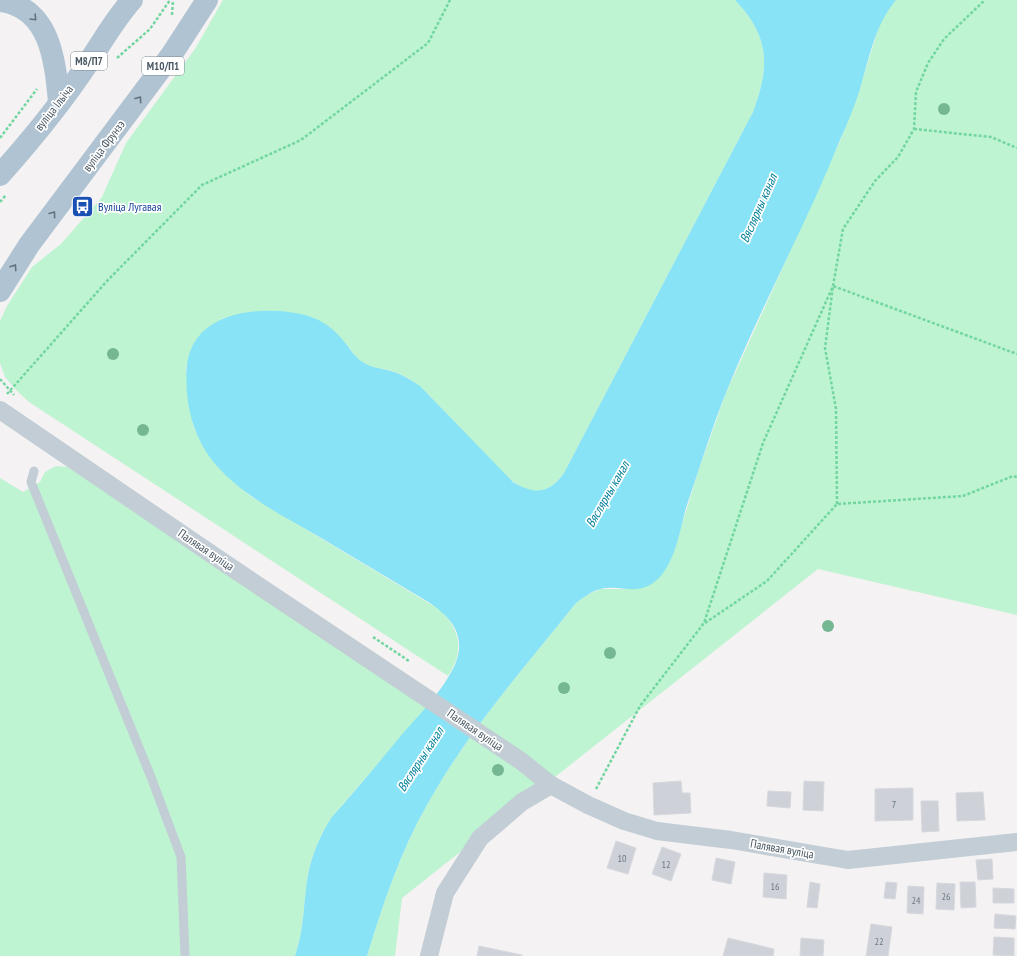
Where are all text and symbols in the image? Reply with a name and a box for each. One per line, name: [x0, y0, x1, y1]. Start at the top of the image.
one-way arrow: [29, 13, 36, 21]
road number: М8/П7: [71, 52, 107, 70]
road number: М10/П1: [142, 57, 184, 75]
street label: вуліца Ільіча: [31, 82, 76, 133]
one-way arrow: [135, 96, 142, 103]
street label: вуліца Фрунзэ: [79, 117, 128, 174]
water label: Вяслярны канал: [736, 170, 782, 245]
bus stop icon: Вуліца Лугавая: [70, 194, 96, 220]
place label: Вуліца Лугавая: [98, 199, 162, 214]
one-way arrow: [48, 211, 55, 218]
one-way arrow: [9, 265, 16, 272]
water label: Вяслярны канал: [582, 457, 634, 530]
street label: Палявая вуліца: [175, 525, 237, 574]
street label: Палявая вуліца: [444, 705, 506, 754]
water label: Вяслярны канал: [393, 722, 448, 795]
house number: 7: [892, 798, 896, 811]
street label: Палявая вуліца: [749, 836, 815, 862]
house number: 10: [618, 852, 627, 865]
house number: 12: [662, 858, 671, 871]
house number: 16: [771, 880, 780, 893]
house number: 26: [942, 890, 951, 903]
house number: 24: [912, 894, 921, 907]
house number: 22: [875, 935, 884, 948]

